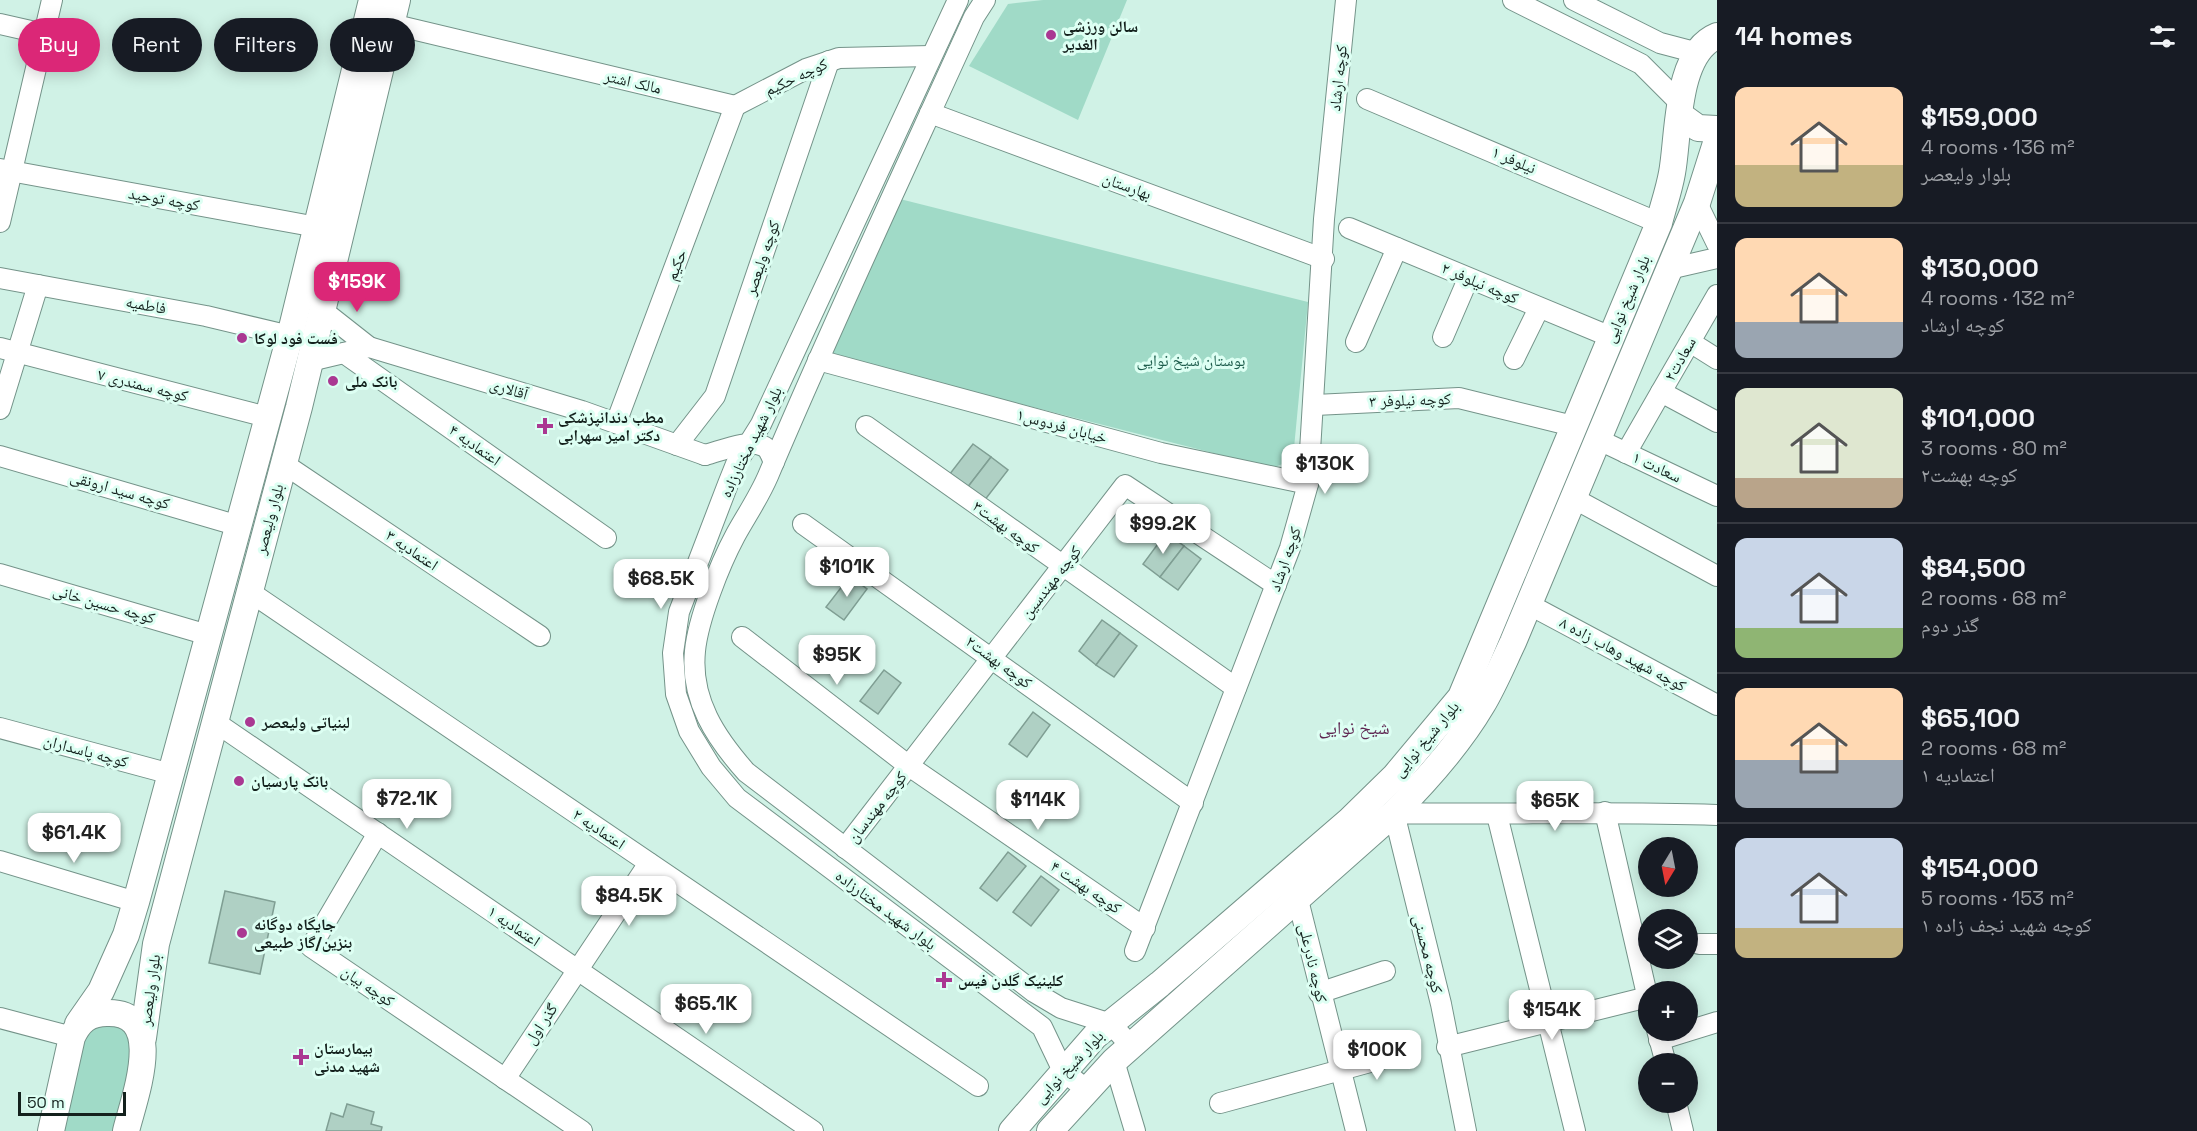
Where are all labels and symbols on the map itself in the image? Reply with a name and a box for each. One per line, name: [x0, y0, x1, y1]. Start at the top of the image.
place label: سالن ورزشی الغدیر: [1062, 16, 1138, 55]
marker: سالن ورزشی الغدیر: [1044, 28, 1058, 42]
street label: کوچه ارشاد: [1324, 43, 1352, 112]
street label: کوچه حکیم: [761, 53, 831, 101]
street label: مالک اشتر: [601, 65, 664, 99]
street label: ۱ نیلوفر: [1489, 141, 1539, 179]
street label: بهارستان: [1100, 168, 1154, 204]
street label: کوچه توحید: [127, 182, 202, 216]
street label: کوچه ولیعصر: [739, 217, 785, 299]
street label: حکیم: [661, 246, 691, 284]
street label: بلوار شیخ نوایی: [1599, 252, 1655, 346]
street label: کوچه نیلوفر ۲: [1438, 257, 1522, 309]
pin: $159K: [315, 262, 399, 313]
street label: فاطمیه: [124, 291, 168, 319]
place label: فست فود لوکا: [254, 328, 338, 349]
marker: فست فود لوکا: [235, 331, 249, 345]
street label: سعادت۲: [1659, 333, 1701, 385]
park label: بوستان شیخ نوایی: [1137, 350, 1245, 371]
street label: کوچه سمندری ۷: [96, 364, 191, 406]
place label: بانک ملی: [345, 371, 397, 392]
street label: آقالاری: [487, 373, 532, 405]
marker: بانک ملی: [326, 374, 340, 388]
street label: بلوار شهید مختارزاده: [715, 383, 787, 501]
street label: کوچه نیلوفر ۳: [1369, 388, 1452, 412]
street label: خیابان فردوس۱: [1015, 404, 1109, 448]
place label: مطب دندانپزشکی دکتر امیر سهرابی: [558, 407, 664, 446]
marker: مطب دندانپزشکی دکتر امیر سهرابی: [536, 417, 554, 435]
street label: اعتمادیه ۴: [445, 419, 505, 471]
pin: $130K: [1283, 444, 1367, 495]
street label: سعادت ۱: [1629, 447, 1685, 487]
street label: کوچه سید ارونقی: [68, 466, 173, 514]
street label: بلوار ولیعصر: [249, 481, 288, 558]
street label: کوچه بهشت۳: [969, 496, 1044, 558]
pin: $99.2K: [1114, 504, 1212, 555]
street label: کوچه ارشاد: [1264, 524, 1306, 594]
street label: اعتمادیه ۳: [382, 525, 442, 575]
street label: کوچه مهندسین: [1016, 541, 1086, 623]
pin: $101K: [805, 547, 889, 598]
pin: $68.5K: [612, 559, 710, 610]
street label: کوچه حسین خانی: [51, 579, 158, 629]
street label: کوچه شهید وهاب زاده ۸: [1556, 612, 1690, 696]
street label: کوچه بهشت۲: [962, 631, 1037, 693]
pin: $95K: [801, 635, 873, 686]
street label: بلوار شیخ نوایی: [1388, 697, 1464, 781]
place label: لبنیاتی ولیعصر: [261, 712, 350, 733]
marker: لبنیاتی ولیعصر: [243, 715, 257, 729]
district label: شیخ نوایی: [1318, 716, 1390, 740]
street label: کوچه پاسداران: [42, 730, 131, 772]
street label: کوچه مهندسان: [842, 767, 912, 847]
place label: بانک پارسیان: [251, 771, 328, 792]
marker: بانک پارسیان: [232, 774, 246, 788]
pin: $72.1K: [358, 779, 456, 830]
pin: $114K: [996, 780, 1080, 831]
pin: $65K: [1519, 781, 1591, 832]
street label: اعتمادیه ۲: [569, 804, 629, 854]
pin: $61.4K: [25, 813, 123, 864]
north arrow: [1638, 837, 1698, 897]
street label: کوچه بهشت ۴: [1047, 856, 1126, 919]
street label: بلوار شهید مختارزاده: [831, 865, 941, 955]
pin: $84.5K: [580, 876, 678, 927]
street label: اعتمادیه ۱: [484, 901, 544, 951]
street label: کوچه محسنی: [1408, 913, 1448, 996]
place label: جایگاه دوگانه بنزین/گاز طبیعی: [254, 914, 352, 953]
street label: کوچه نادرعلی: [1294, 922, 1332, 1005]
marker: جایگاه دوگانه بنزین/گاز طبیعی: [235, 926, 249, 940]
street label: بلوار ولیعصر: [134, 953, 165, 1028]
street label: کوچه بیان: [338, 961, 399, 1011]
place label: کلینیک گلدن فیس: [958, 970, 1063, 991]
marker: کلینیک گلدن فیس: [935, 971, 953, 989]
pin: $65.1K: [657, 984, 755, 1035]
pin: $154K: [1510, 990, 1594, 1041]
street label: گذر اول: [520, 999, 563, 1049]
street label: بلوار شیخ نوایی: [1030, 1026, 1108, 1108]
pin: $100K: [1335, 1030, 1419, 1081]
place label: بیمارستان شهید مدنی: [314, 1038, 380, 1077]
marker: بیمارستان شهید مدنی: [292, 1048, 310, 1066]
scale bar: [18, 1089, 126, 1116]

